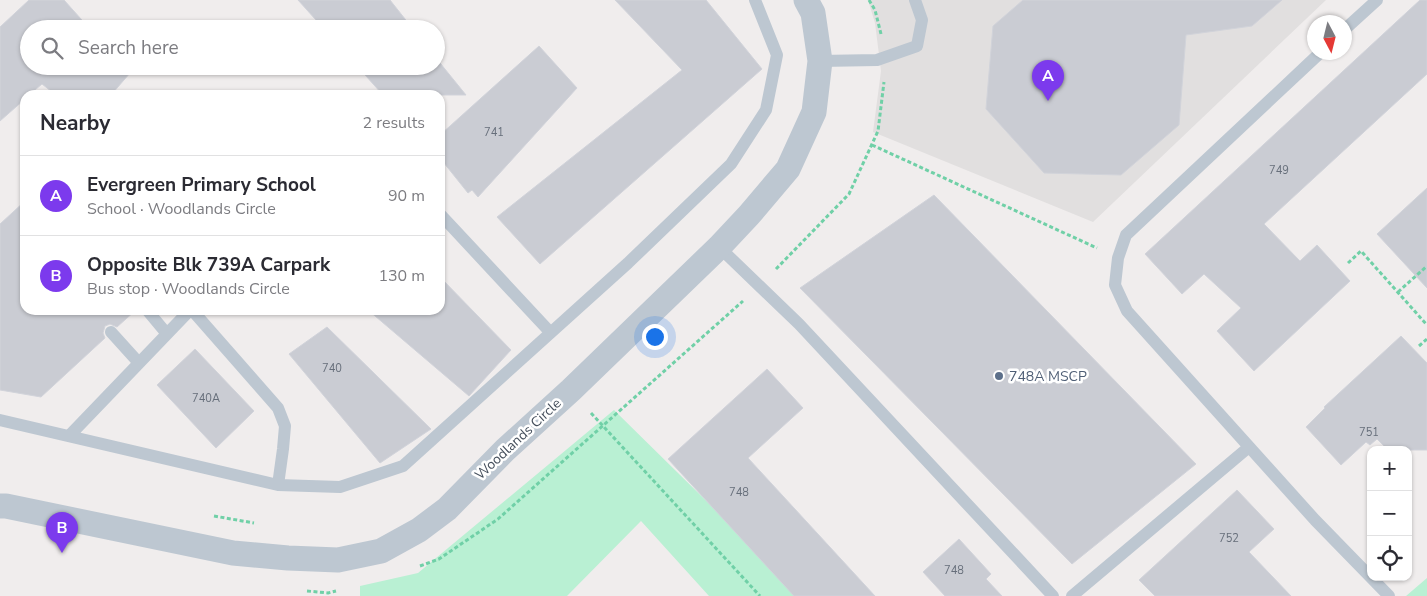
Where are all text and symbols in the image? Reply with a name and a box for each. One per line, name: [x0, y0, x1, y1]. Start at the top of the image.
north arrow: [1307, 15, 1352, 60]
search box: [20, 20, 445, 75]
icon: search: [38, 34, 66, 62]
text: Search here: [78, 35, 179, 61]
pin: A: [1032, 60, 1064, 101]
text: Nearby: [40, 109, 110, 137]
text: 2 results: [363, 112, 425, 134]
house number: 741: [484, 125, 504, 140]
house number: 749: [1269, 163, 1289, 178]
text: Evergreen Primary School: [87, 172, 316, 198]
text: A: [50, 185, 62, 207]
text: 90 m: [388, 185, 425, 207]
text: School · Woodlands Circle: [87, 198, 276, 220]
text: Opposite Blk 739A Carpark: [87, 252, 330, 278]
text: B: [50, 265, 62, 287]
text: 130 m: [378, 265, 425, 287]
text: Bus stop · Woodlands Circle: [87, 278, 290, 300]
your location: [642, 324, 668, 350]
house number: 740: [322, 361, 342, 376]
place label: 748A MSCP: [1009, 367, 1087, 386]
marker: 748A MSCP: [993, 370, 1005, 382]
house number: 740A: [192, 391, 220, 406]
street label: Woodlands Circle: [471, 394, 565, 484]
house number: 751: [1359, 425, 1379, 440]
map controls: [1367, 446, 1412, 581]
button: +: [1367, 446, 1412, 491]
house number: 748: [729, 485, 749, 500]
button: −: [1367, 491, 1412, 536]
pin: B: [46, 512, 78, 553]
house number: 752: [1219, 531, 1239, 546]
button: locate: [1367, 536, 1412, 581]
house number: 748: [944, 563, 964, 578]

